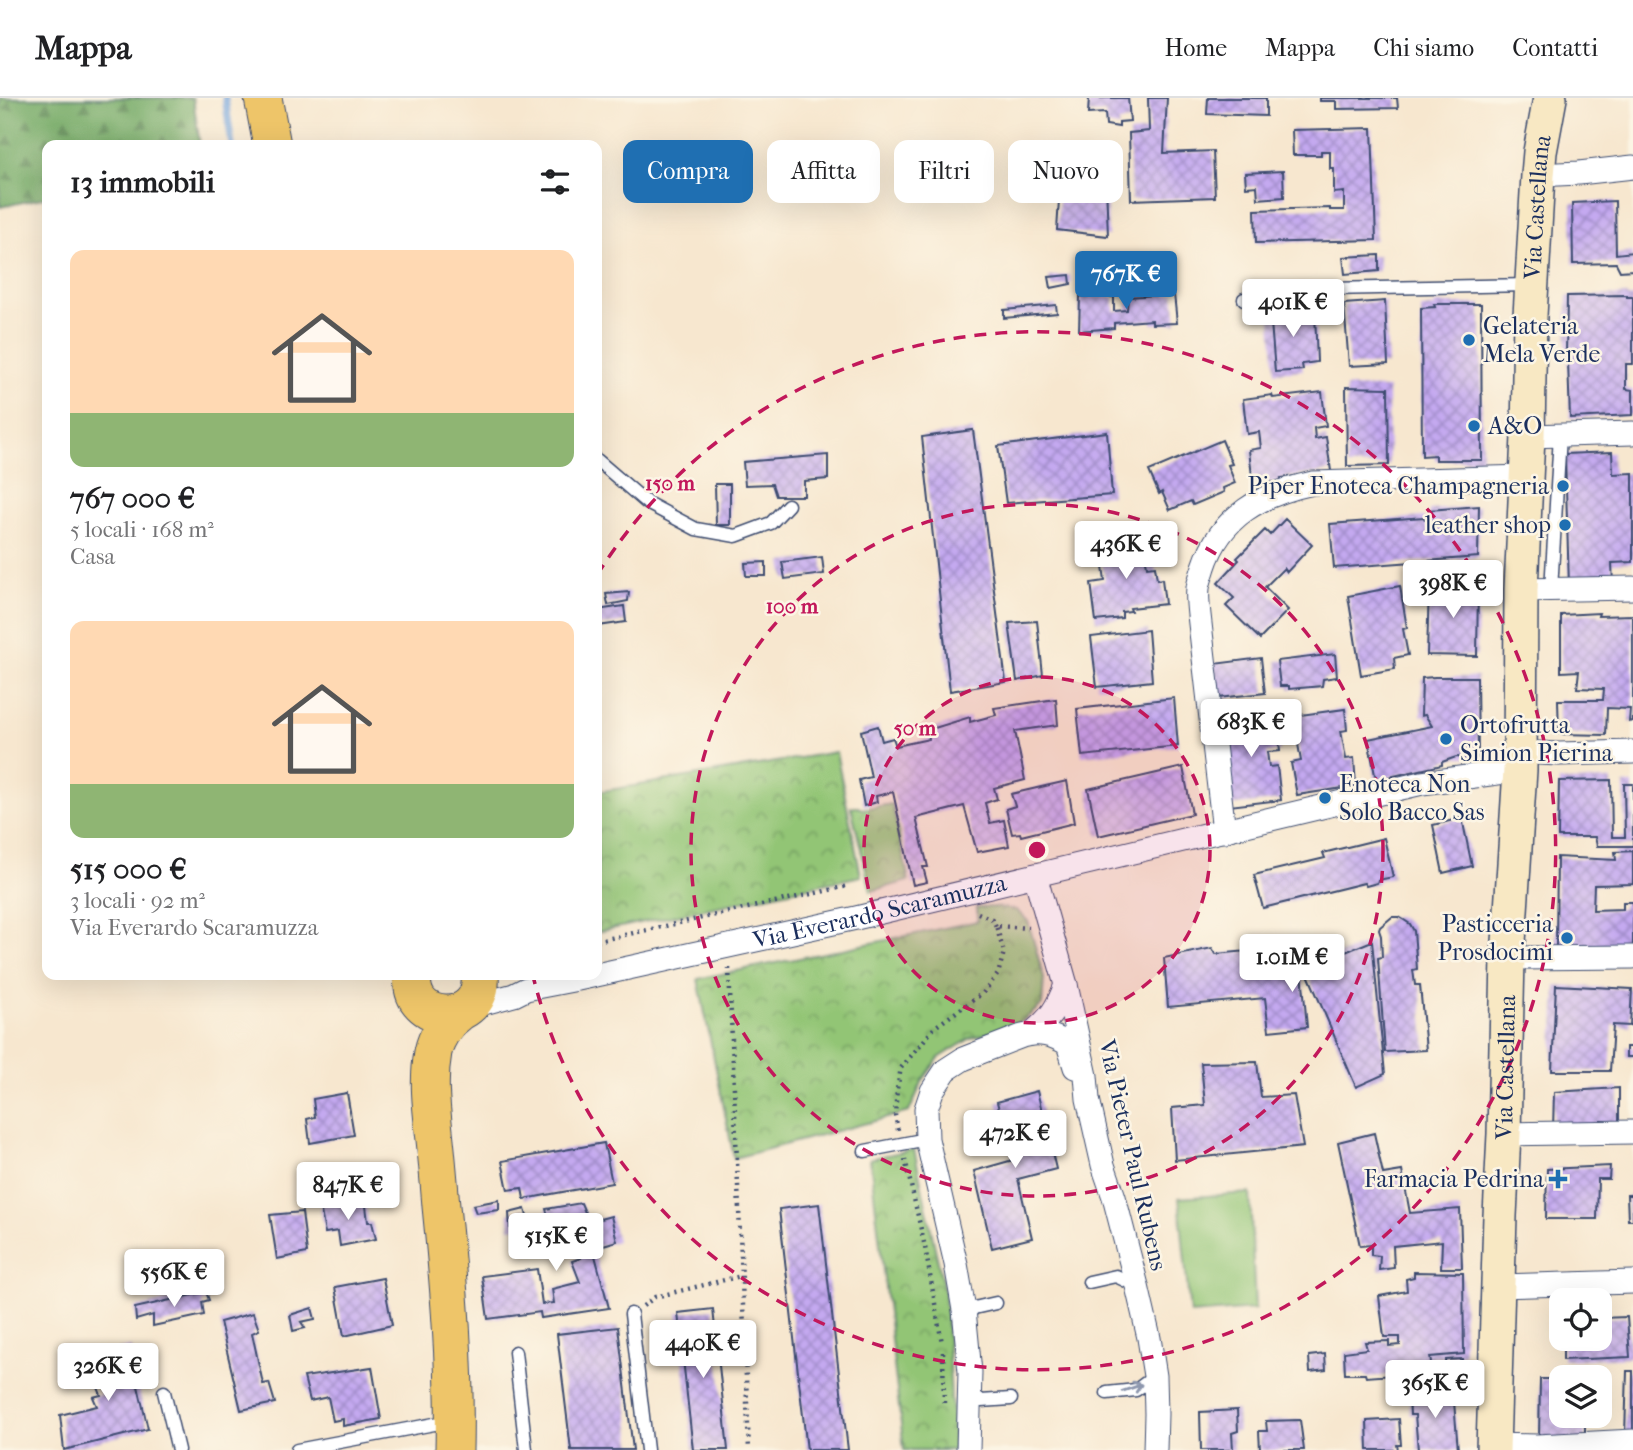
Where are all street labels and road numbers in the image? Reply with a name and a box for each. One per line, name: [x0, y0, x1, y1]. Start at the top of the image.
street label: Via Castellana: [1518, 132, 1557, 281]
street label: Via Everardo Scaramuzza: [749, 868, 1010, 954]
street label: Via Castellana: [1490, 994, 1521, 1141]
street label: Via Pieter Paul Rubens: [1093, 1036, 1173, 1273]

